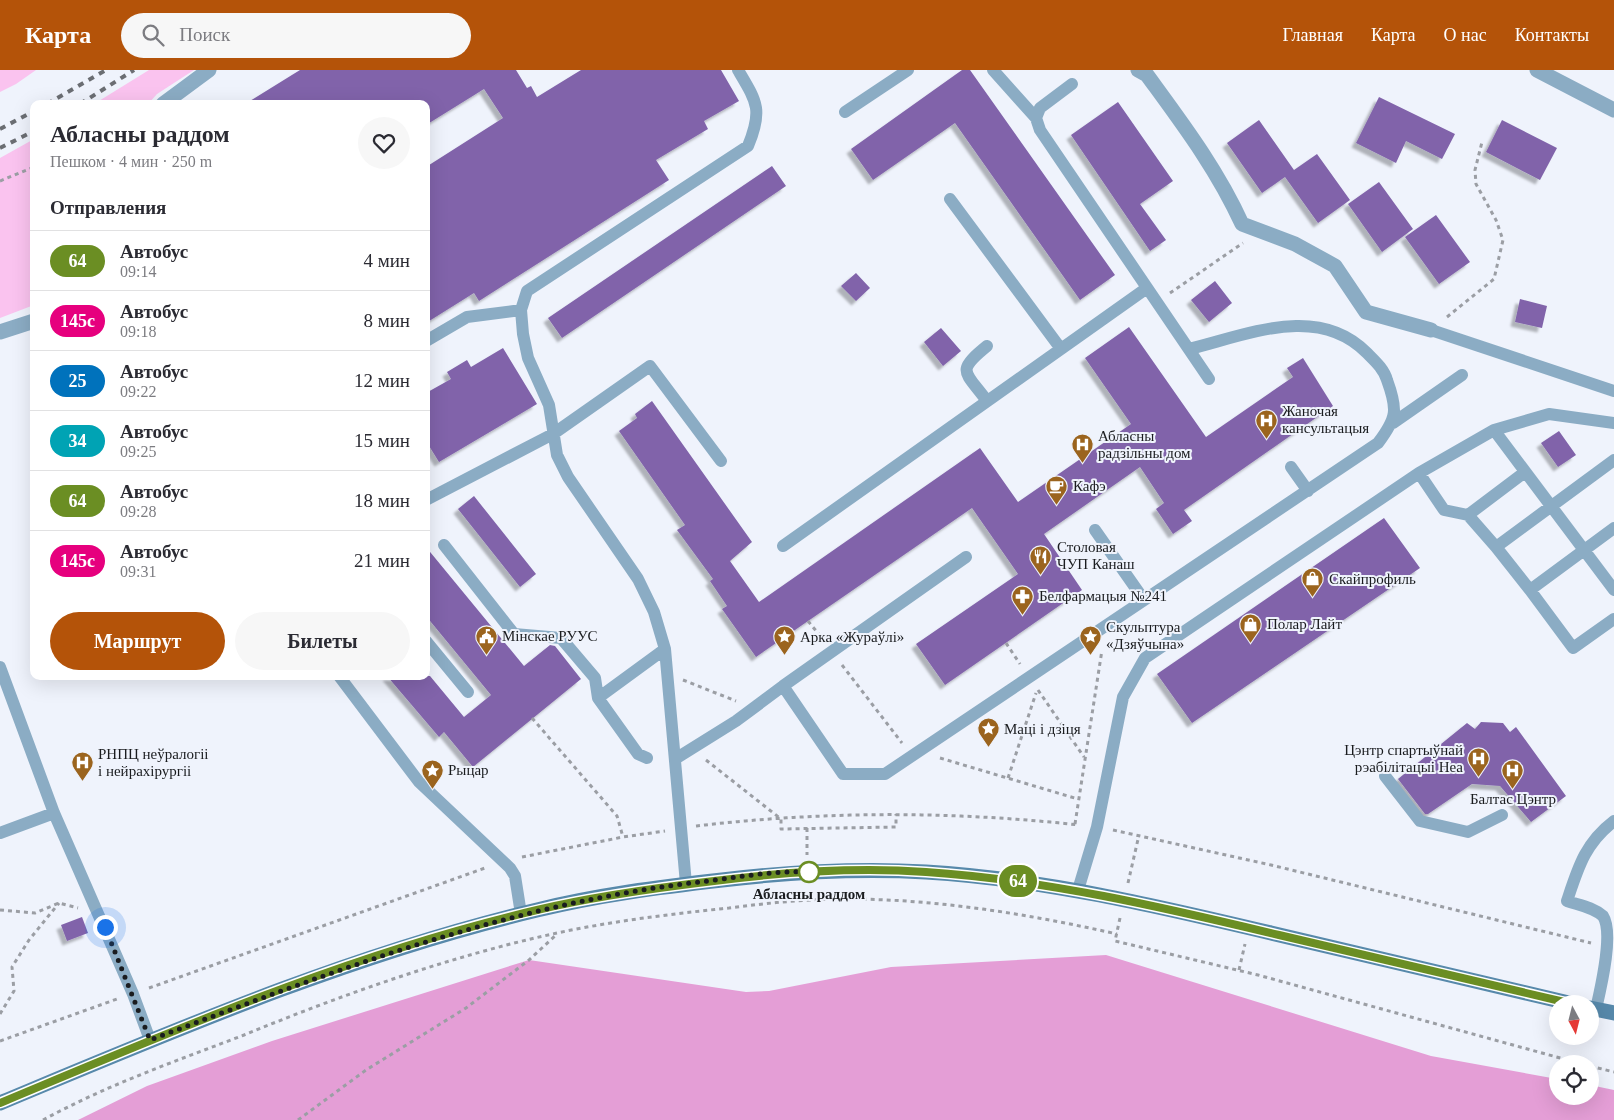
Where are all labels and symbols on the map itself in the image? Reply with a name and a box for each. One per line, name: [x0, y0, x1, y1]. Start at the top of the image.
place label: Жаночая кансультацыя: [1282, 403, 1369, 436]
hospital icon: Жаночая кансультацыя: [1254, 408, 1278, 439]
place label: Абласны радзільны дом: [1098, 428, 1191, 461]
hospital icon: Абласны радзільны дом: [1070, 433, 1094, 464]
cafe icon: Кафэ: [1045, 474, 1069, 505]
place label: Кафэ: [1073, 478, 1106, 494]
place label: Столовая ЧУП Канаш: [1057, 539, 1135, 572]
restaurant icon: Столовая ЧУП Канаш: [1029, 544, 1053, 575]
shop icon: Скайпрофиль: [1301, 567, 1325, 598]
place label: Скайпрофиль: [1329, 571, 1416, 587]
pharmacy icon: Белфармацыя №241: [1011, 584, 1035, 615]
place label: Белфармацыя №241: [1039, 588, 1167, 604]
shop icon: Полар Лайт: [1239, 612, 1263, 643]
place label: Полар Лайт: [1267, 616, 1342, 632]
place label: Скульптура «Дзяўчына»: [1106, 619, 1184, 652]
public building icon: Мінскае РУУС: [474, 624, 498, 655]
place icon: Скульптура «Дзяўчына»: [1078, 624, 1102, 655]
place icon: Арка «Жураўлі»: [772, 625, 796, 656]
place label: Мінскае РУУС: [502, 628, 598, 644]
place label: Арка «Жураўлі»: [800, 629, 904, 645]
place icon: Маці і дзіця: [976, 717, 1000, 748]
place label: Маці і дзіця: [1004, 721, 1081, 737]
place label: Цэнтр спартыўнай рэабілітацыі Неа: [1344, 742, 1463, 775]
place label: РНПЦ неўралогіі і нейрахірургіі: [98, 746, 209, 779]
hospital icon: Цэнтр спартыўнай рэабілітацыі Неа: [1467, 747, 1491, 778]
hospital icon: РНПЦ неўралогіі і нейрахірургіі: [70, 751, 94, 782]
place icon: Рыцар: [420, 758, 444, 789]
hospital icon: Балтас Цэнтр: [1501, 759, 1525, 790]
place label: Рыцар: [448, 762, 489, 778]
place label: Балтас Цэнтр: [1470, 791, 1556, 807]
marker: Абласны раддом: [798, 861, 820, 883]
line badge: 64: [996, 865, 1040, 897]
place label: Абласны раддом: [753, 886, 865, 902]
your location: [93, 915, 118, 940]
north arrow: [1549, 995, 1599, 1045]

